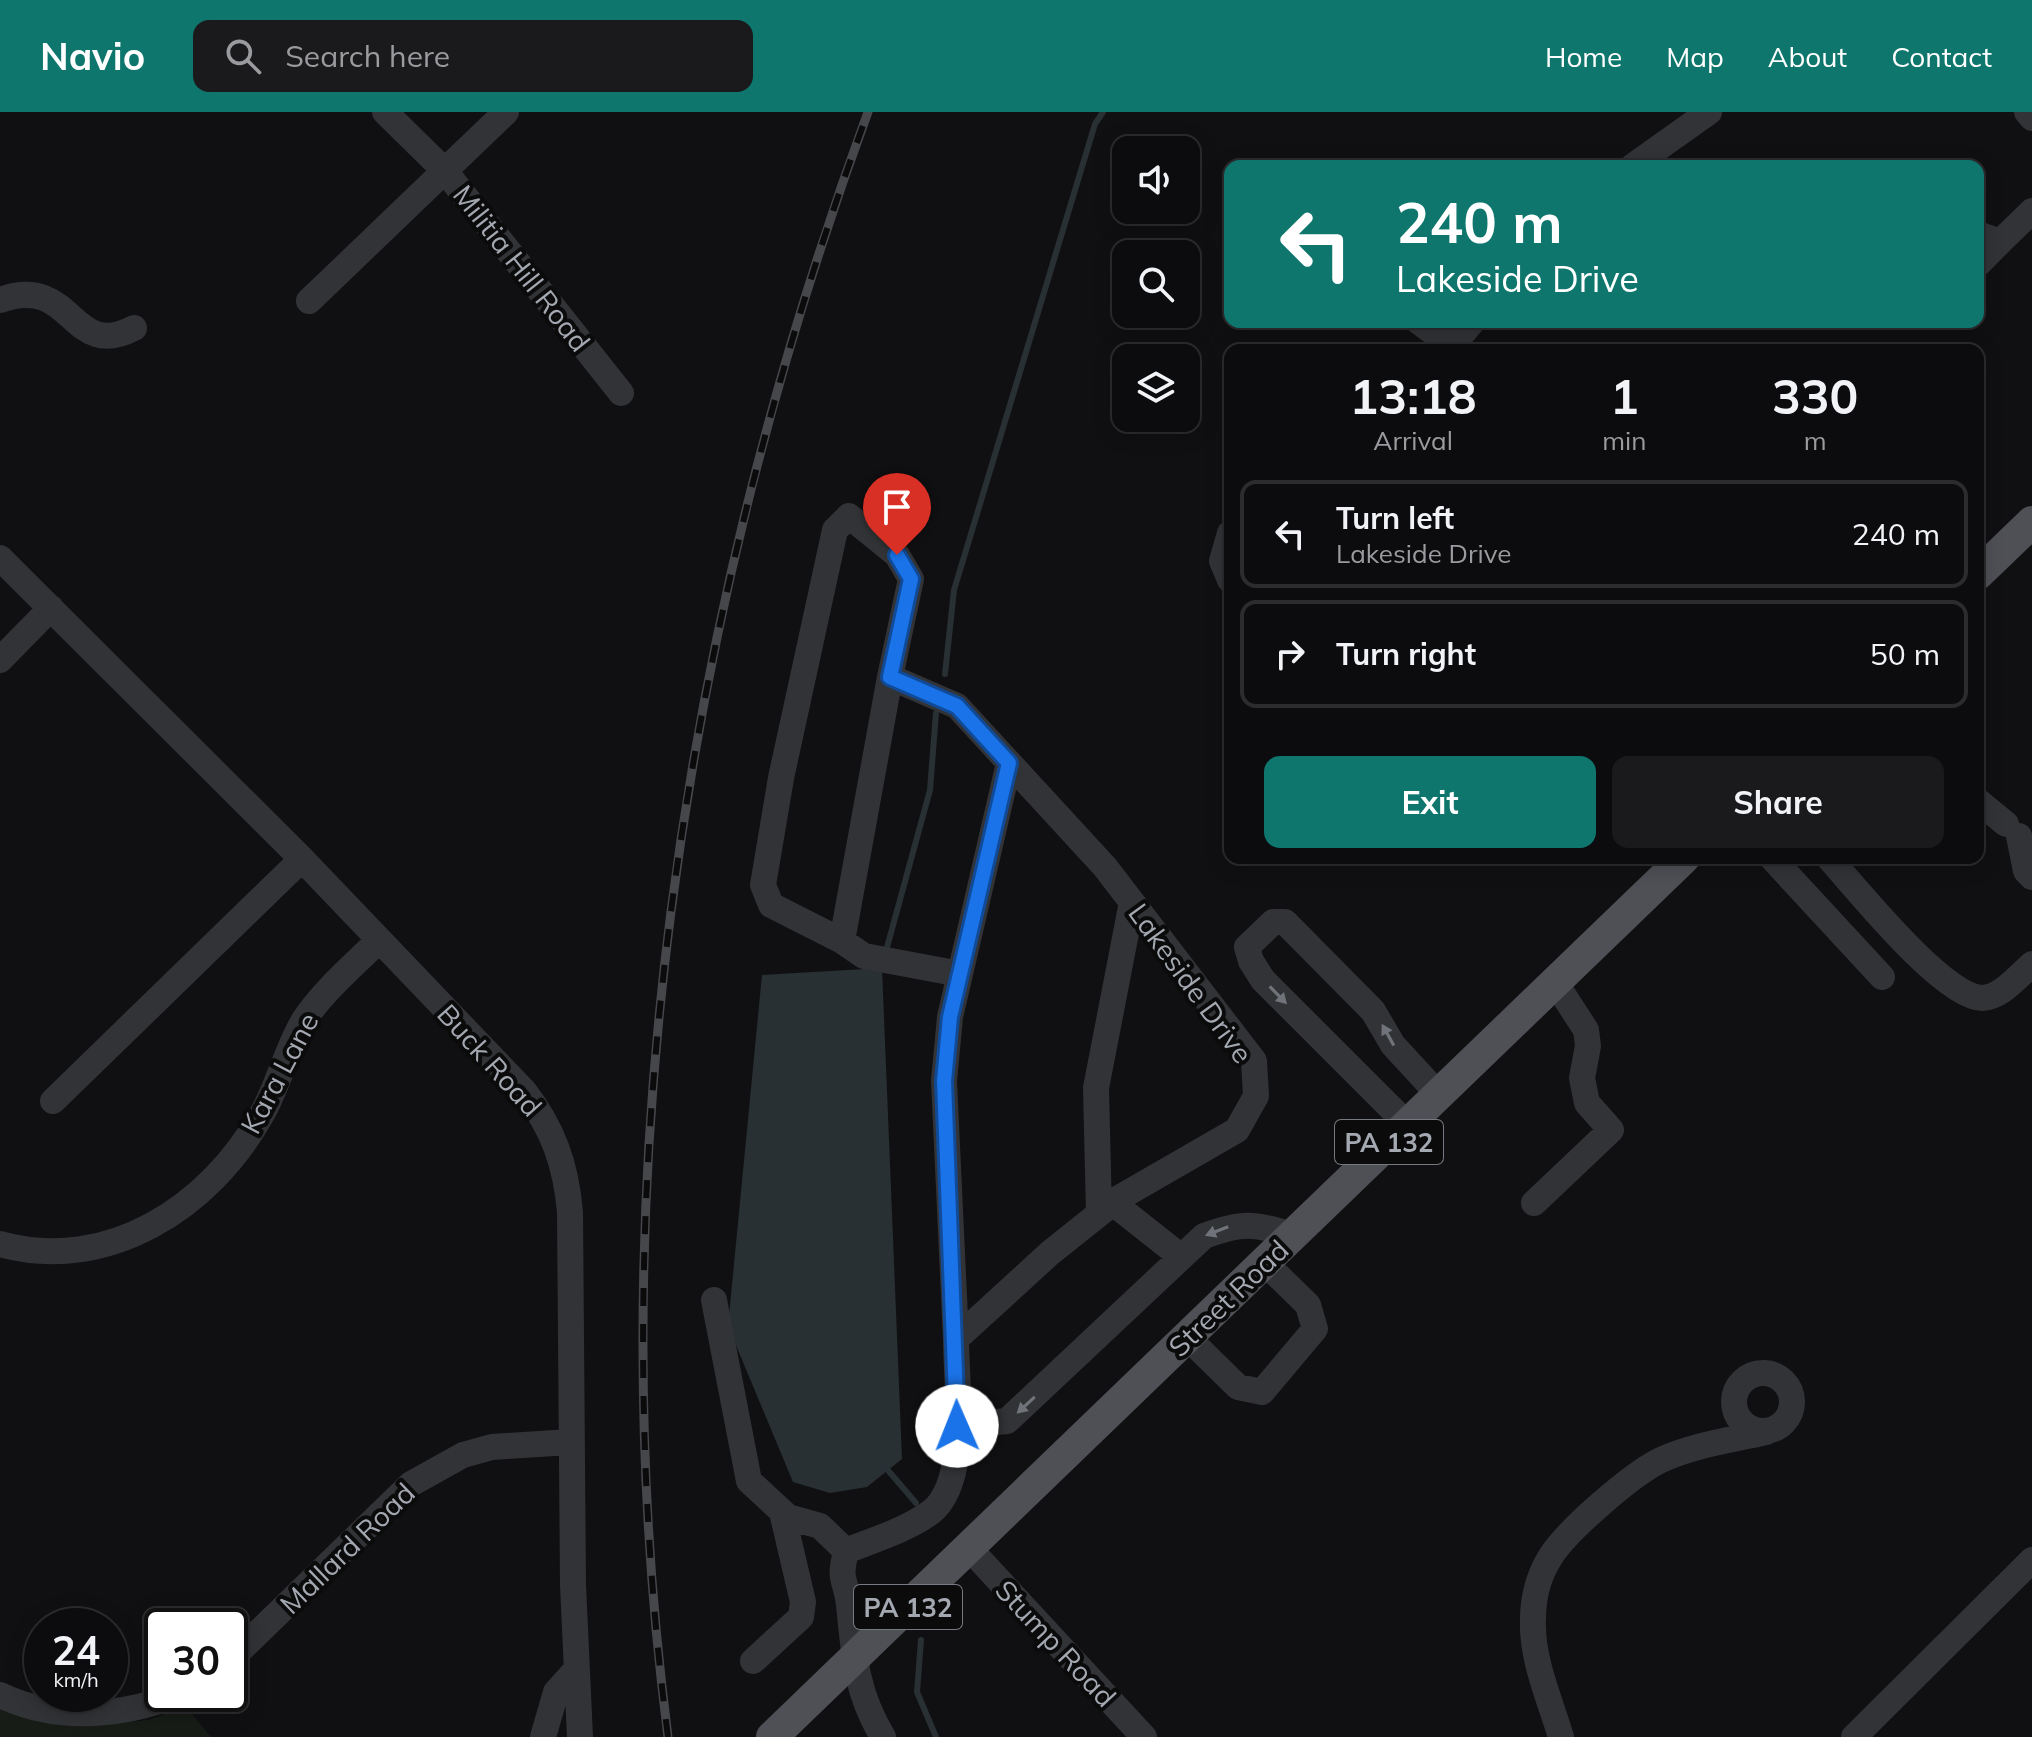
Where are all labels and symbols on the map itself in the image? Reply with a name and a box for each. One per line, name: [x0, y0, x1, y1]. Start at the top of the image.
street label: Militia Hill Road: [446, 178, 598, 358]
pin: [863, 473, 931, 555]
street label: Lakeside Drive: [1121, 896, 1261, 1070]
one-way arrow: [1268, 985, 1287, 1004]
street label: Buck Road: [430, 996, 550, 1124]
street label: Kara Lane: [232, 1006, 326, 1140]
one-way arrow: [1382, 1024, 1395, 1047]
road number: PA 132: [1335, 1120, 1443, 1164]
one-way arrow: [1205, 1225, 1229, 1238]
street label: Street Road: [1161, 1232, 1295, 1364]
position arrow: [915, 1384, 999, 1468]
one-way arrow: [1016, 1396, 1035, 1414]
street label: Mallard Road: [272, 1475, 422, 1621]
street label: Stump Road: [988, 1572, 1124, 1714]
road number: PA 132: [854, 1585, 962, 1629]
speed limit sign: 30: [144, 1608, 248, 1712]

